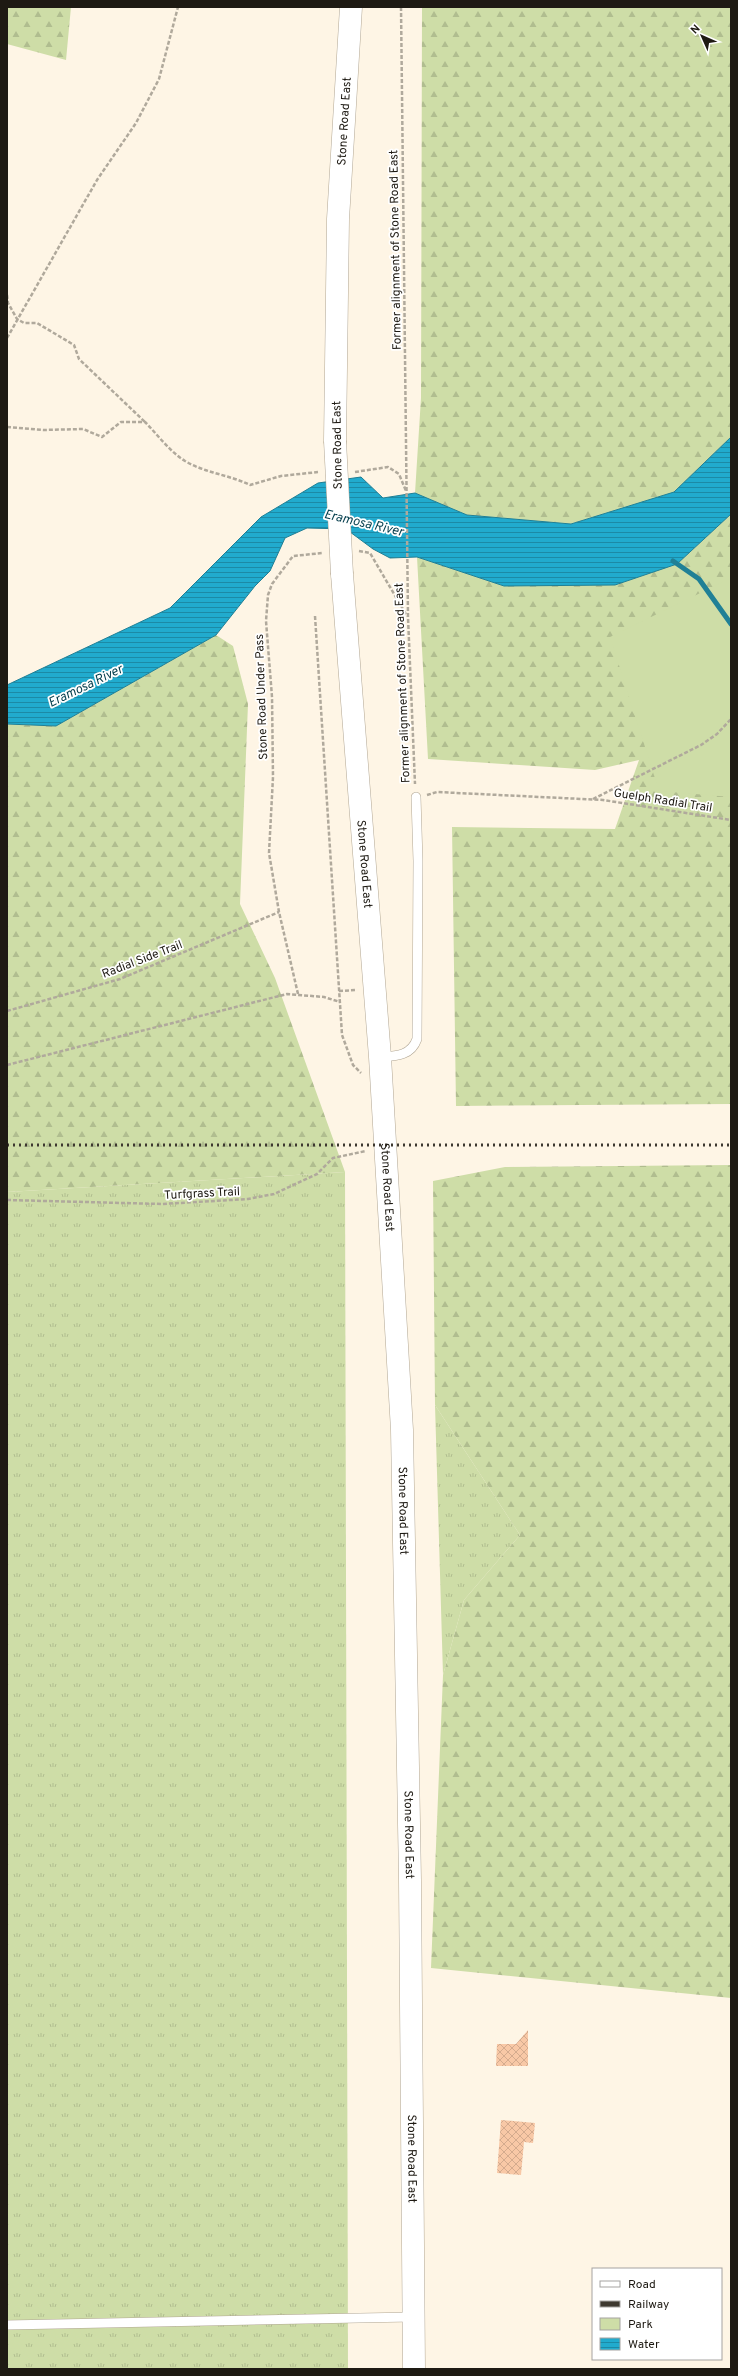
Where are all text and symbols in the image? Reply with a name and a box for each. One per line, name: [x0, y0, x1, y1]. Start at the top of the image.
north arrow: [682, 16, 722, 56]
text: N: [688, 22, 703, 37]
street label: Stone Road East: [334, 77, 356, 166]
street label: Former alignment of Stone Road East: [386, 150, 406, 350]
street label: Stone Road East: [329, 401, 347, 489]
water label: Eramosa River: [322, 507, 406, 541]
street label: Former alignment of Stone Road East: [392, 583, 414, 783]
street label: Stone Road Under Pass: [252, 634, 272, 760]
water label: Eramosa River: [46, 661, 127, 712]
street label: Guelph Radial Trail: [612, 785, 713, 817]
street label: Stone Road East: [352, 819, 375, 909]
street label: Radial Side Trail: [100, 937, 185, 983]
street label: Stone Road East: [376, 1143, 397, 1232]
street label: Turfgrass Trail: [164, 1184, 240, 1204]
street label: Stone Road East: [394, 1466, 411, 1555]
street label: Stone Road East: [399, 1790, 417, 1879]
street label: Stone Road East: [403, 2114, 420, 2203]
legend: [592, 2268, 722, 2360]
text: Road: [628, 2277, 656, 2293]
text: Railway: [628, 2297, 669, 2313]
text: Park: [628, 2317, 653, 2333]
text: Water: [628, 2337, 660, 2353]

